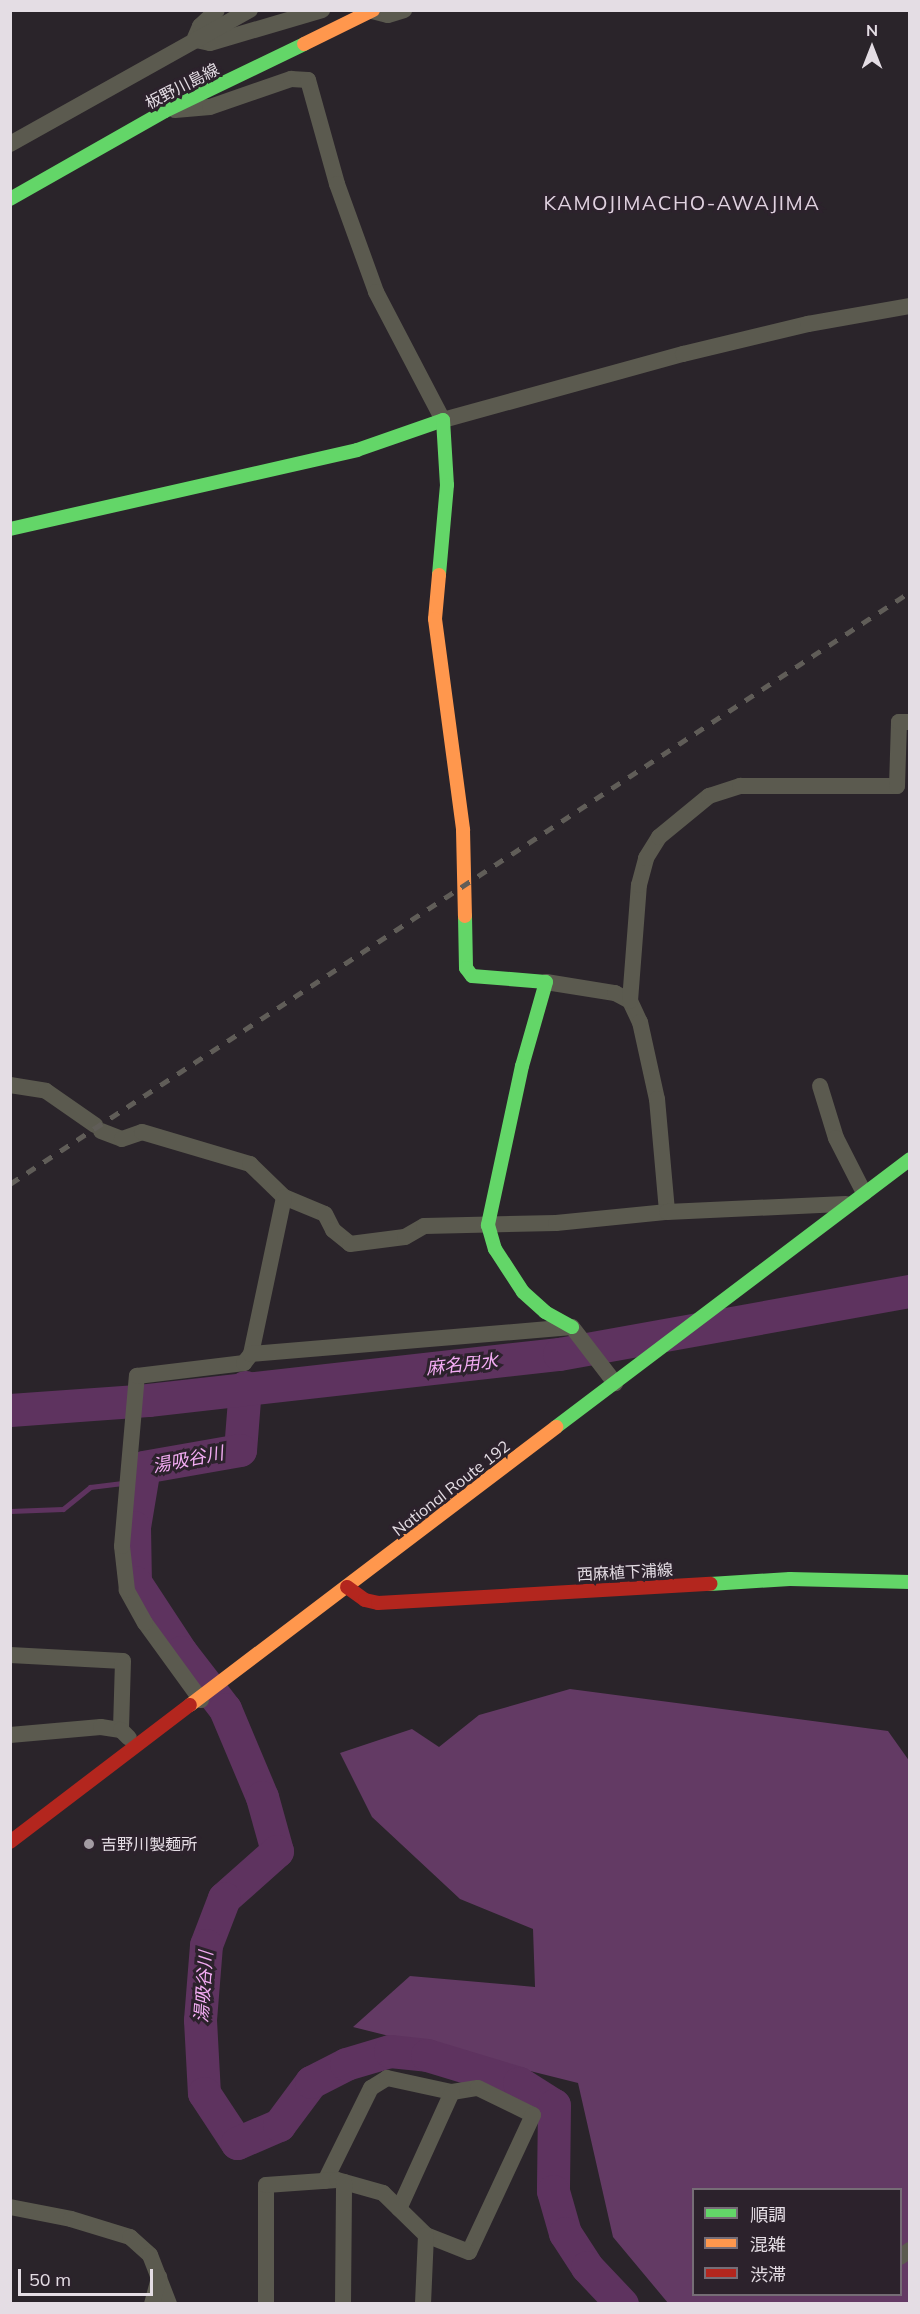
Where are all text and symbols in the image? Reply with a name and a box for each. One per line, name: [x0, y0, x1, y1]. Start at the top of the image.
north arrow: [842, 18, 902, 78]
text: N: [866, 20, 878, 40]
street label: 板野川島線: [142, 59, 222, 113]
district label: KAMOJIMACHO-AWAJIMA: [544, 190, 820, 214]
water label: 麻名用水: [425, 1350, 499, 1380]
street label: National Route 192: [389, 1436, 513, 1540]
water label: 湯吸谷川: [151, 1443, 225, 1477]
street label: 西麻植下浦線: [577, 1560, 673, 1584]
place label: 吉野川製麺所: [101, 1834, 197, 1854]
marker: 吉野川製麺所: [82, 1837, 96, 1851]
water label: 湯吸谷川: [191, 1950, 217, 2024]
legend: [692, 2188, 902, 2296]
text: 順調: [750, 2203, 786, 2226]
text: 混雑: [750, 2233, 786, 2256]
scale bar: [21, 2257, 156, 2295]
text: 渋滞: [750, 2263, 786, 2286]
text: 50 m: [29, 2268, 71, 2291]

